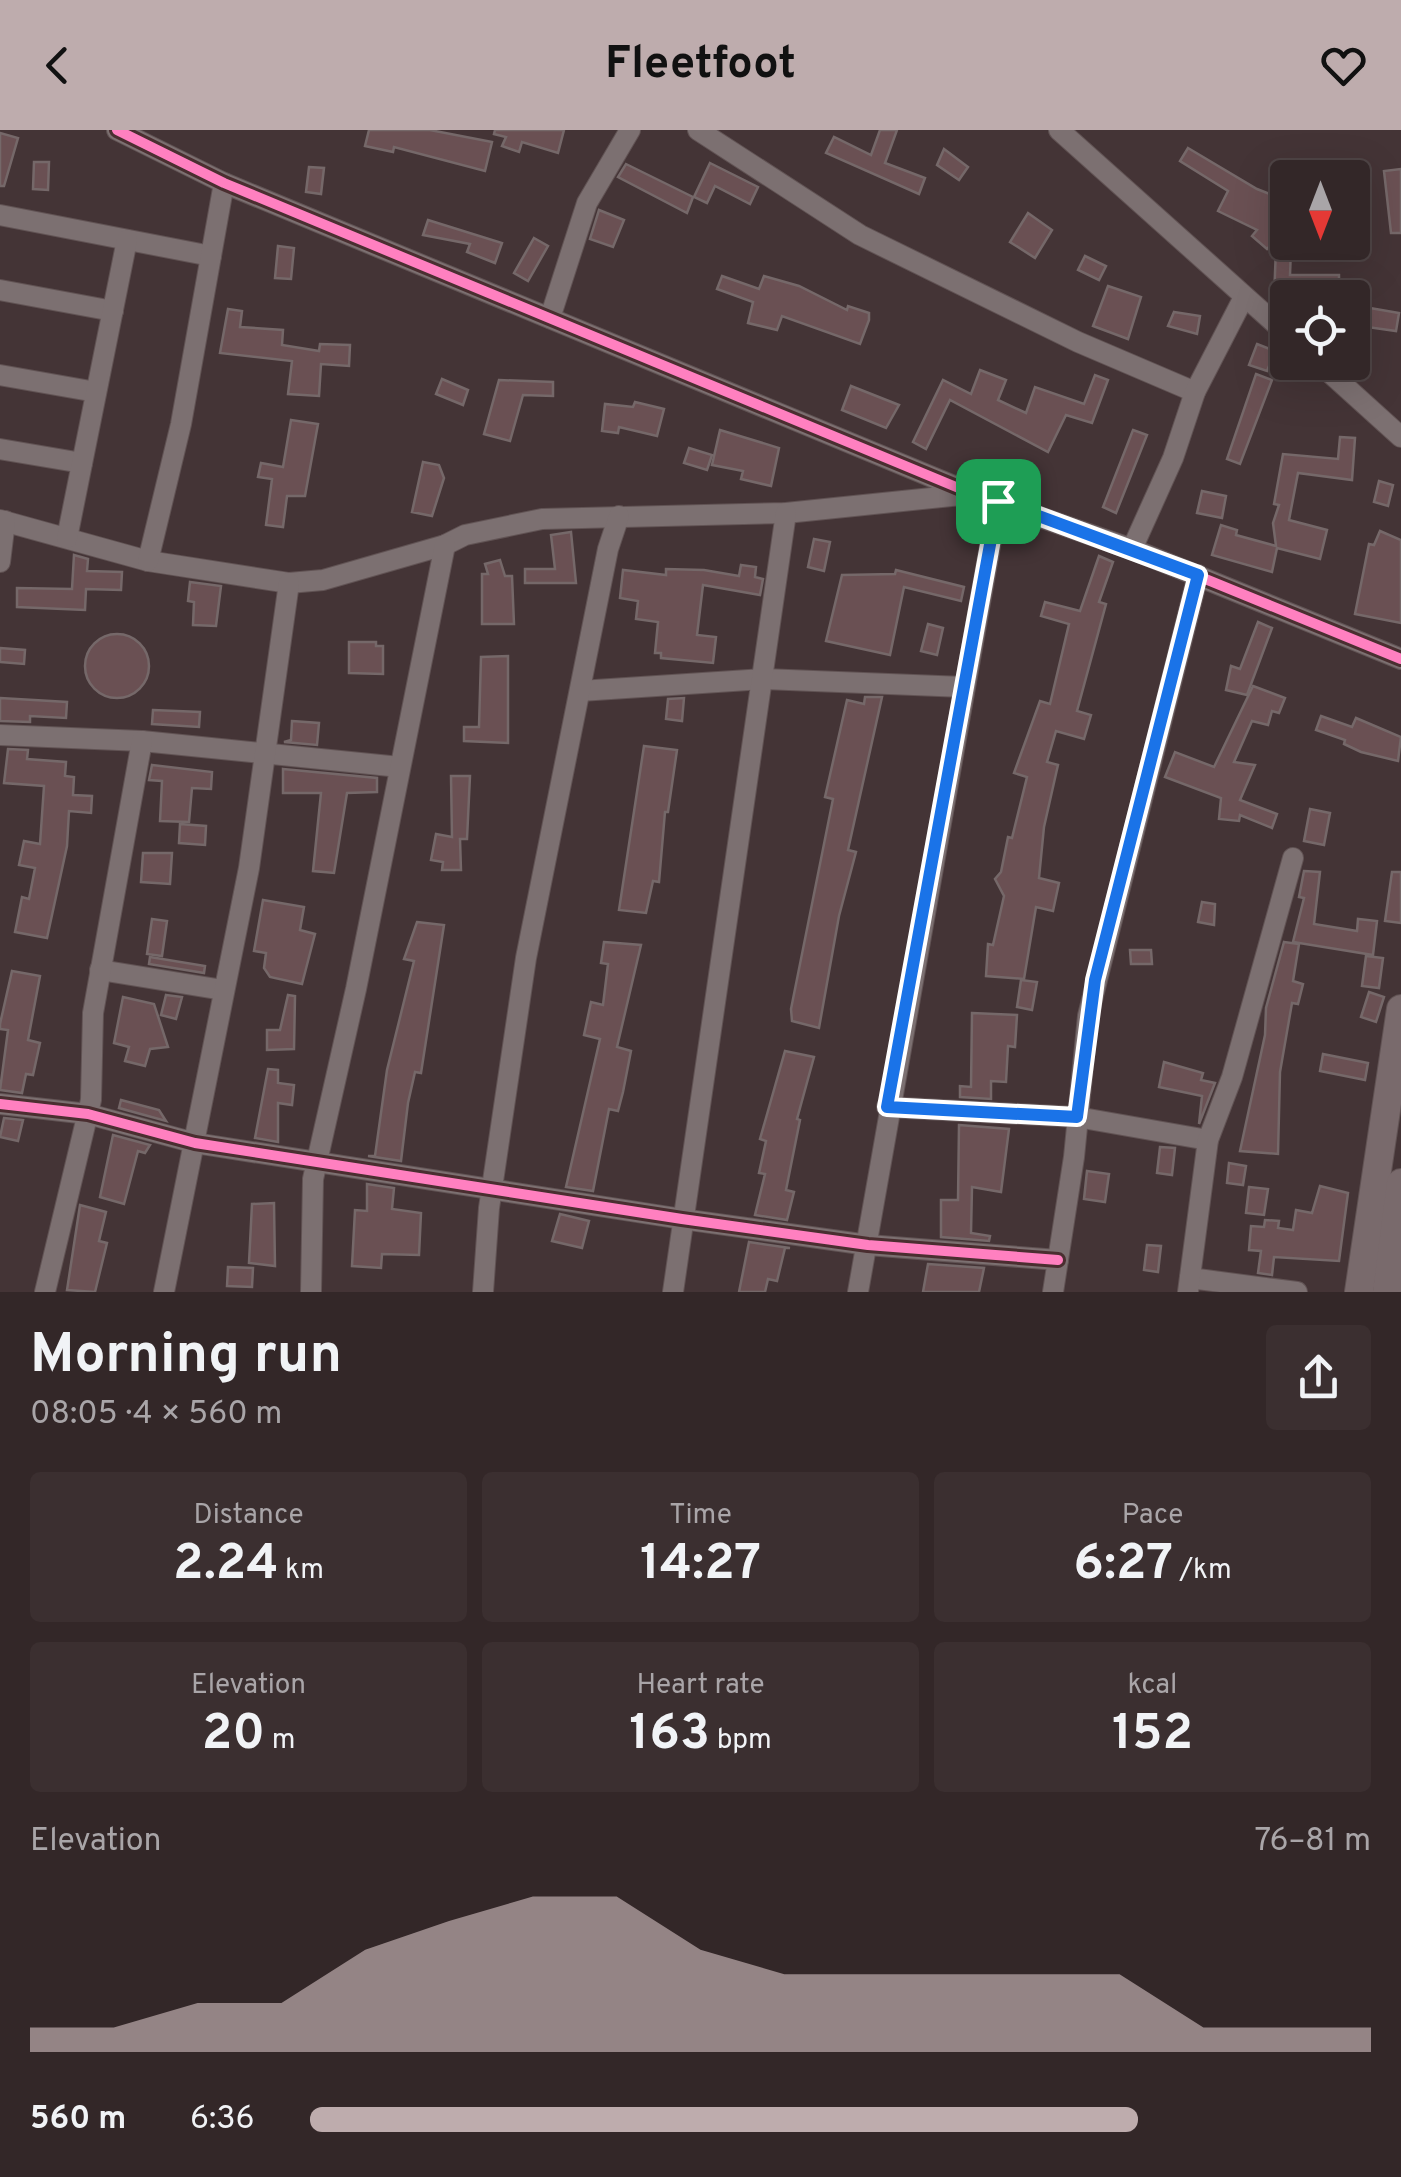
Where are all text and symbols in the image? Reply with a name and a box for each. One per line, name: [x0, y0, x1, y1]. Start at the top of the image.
text: Fleetfoot: [605, 37, 796, 94]
icon: back: [30, 38, 85, 93]
icon: heart: [1316, 38, 1371, 93]
north arrow: [1270, 160, 1370, 260]
map controls: [1270, 160, 1370, 380]
button: locate: [1270, 280, 1370, 380]
pin: [956, 459, 1041, 544]
icon: arrive: [971, 474, 1026, 529]
text: Morning run: [30, 1322, 342, 1392]
button: share: [1266, 1325, 1371, 1430]
text: 08:05 · 4 × 560 m: [30, 1395, 282, 1435]
text: Distance: [194, 1498, 303, 1534]
text: Time: [669, 1498, 732, 1534]
text: Pace: [1122, 1498, 1183, 1534]
text: 2.24: [173, 1534, 279, 1597]
text: 14:27: [640, 1534, 761, 1597]
text: 6:27: [1073, 1534, 1173, 1597]
text: km: [279, 1553, 324, 1589]
text: /km: [1173, 1553, 1232, 1589]
text: Elevation: [191, 1668, 306, 1704]
text: Heart rate: [636, 1668, 765, 1704]
text: kcal: [1128, 1668, 1177, 1704]
text: 20: [202, 1704, 265, 1767]
text: 163: [629, 1704, 710, 1767]
text: 152: [1112, 1704, 1193, 1767]
text: m: [265, 1723, 295, 1759]
text: bpm: [710, 1723, 772, 1759]
text: Elevation: [30, 1822, 162, 1862]
text: 76–81 m: [1254, 1822, 1371, 1862]
text: 560 m: [30, 2100, 126, 2140]
text: 6:36: [190, 2100, 255, 2140]

